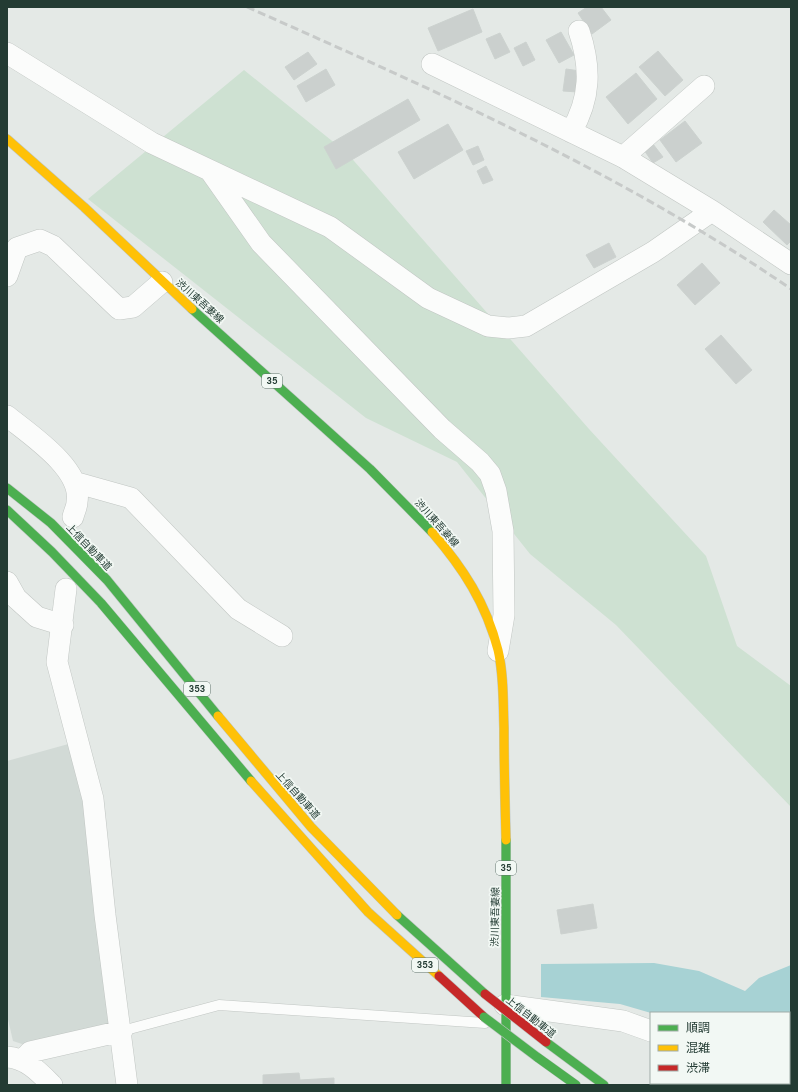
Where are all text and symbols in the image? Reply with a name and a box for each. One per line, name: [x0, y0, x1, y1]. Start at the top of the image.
street label: 渋川東吾妻線: [173, 276, 227, 326]
road number: 35: [262, 374, 282, 388]
street label: 渋川東吾妻線: [412, 496, 462, 550]
street label: 上信自動車道: [63, 521, 115, 573]
road number: 353: [184, 682, 210, 696]
street label: 上信自動車道: [273, 768, 323, 822]
road number: 35: [496, 861, 516, 875]
street label: 渋川東吾妻線: [488, 887, 502, 947]
road number: 353: [412, 958, 438, 972]
street label: 上信自動車道: [503, 993, 559, 1041]
legend: [650, 1012, 790, 1084]
text: 順調: [686, 1020, 710, 1036]
text: 混雑: [686, 1040, 710, 1056]
text: 渋滞: [686, 1060, 710, 1076]

